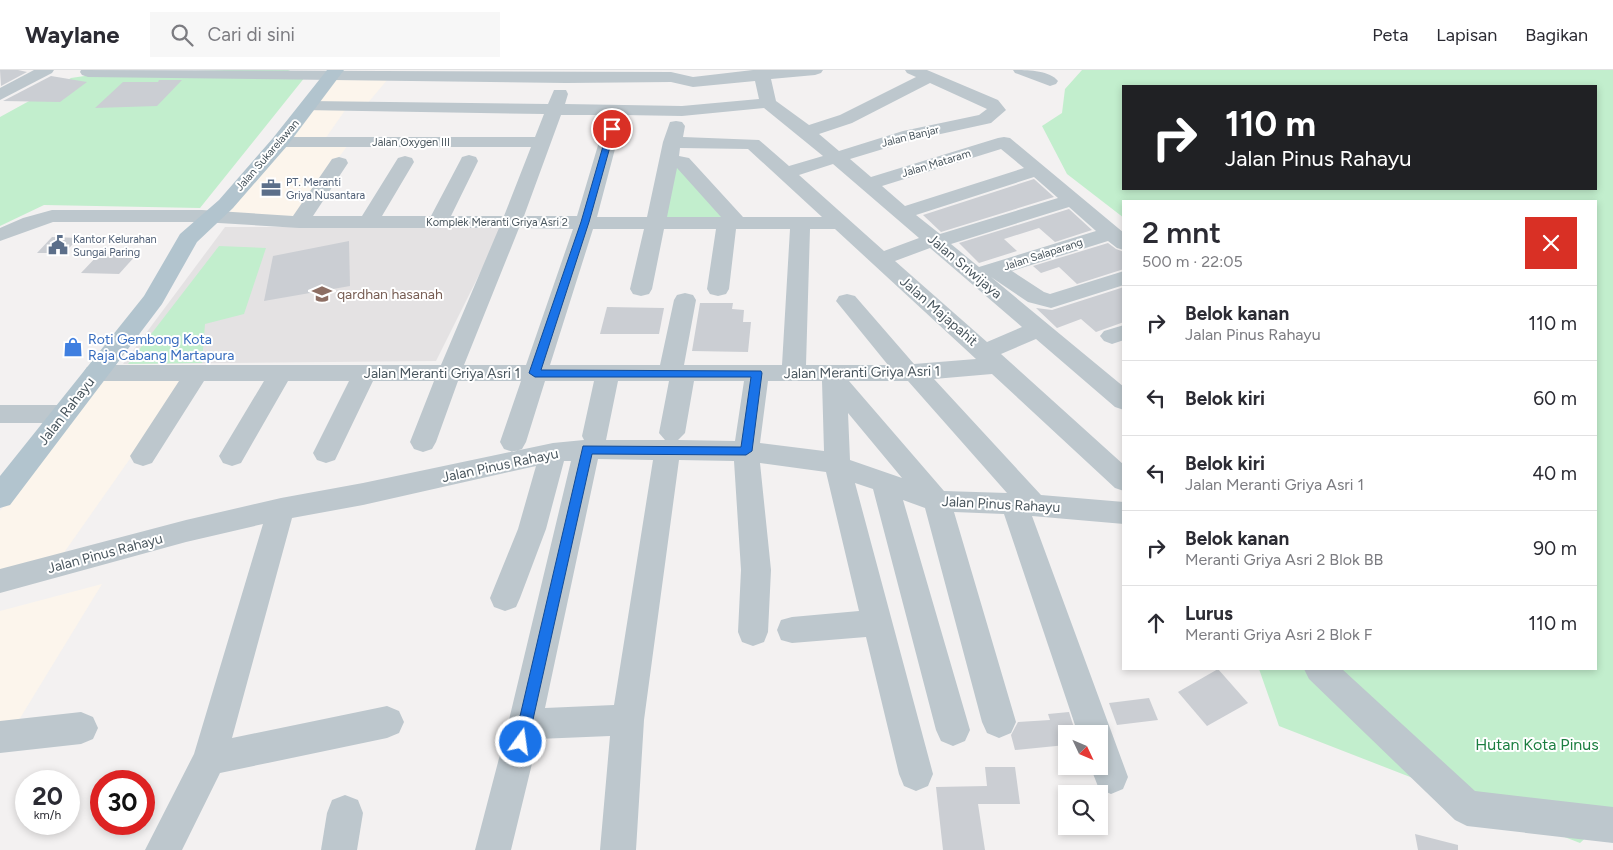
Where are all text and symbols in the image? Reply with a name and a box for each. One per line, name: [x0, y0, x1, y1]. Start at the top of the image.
search box: [150, 12, 500, 57]
text: Waylane: [25, 20, 120, 49]
icon: search: [168, 21, 196, 49]
text: Cari di sini: [208, 23, 295, 46]
text: Peta: [1372, 24, 1408, 46]
text: Lapisan: [1436, 24, 1497, 46]
text: Bagikan: [1525, 24, 1588, 46]
text: 110 m: [1225, 103, 1316, 145]
icon: right: [1142, 105, 1207, 170]
pin: [591, 108, 633, 150]
icon: arrive: [598, 115, 626, 143]
street label: Jalan Sukarelawan: [233, 117, 302, 193]
street label: Jalan Banjar: [880, 123, 941, 150]
street label: Jalan Oxygen III: [372, 136, 450, 149]
text: Jalan Pinus Rahayu: [1225, 145, 1412, 172]
street label: Jalan Mataram: [900, 147, 972, 180]
place label: PT. Meranti Griya Nusantara: [286, 176, 365, 202]
office icon: PT. Meranti Griya Nusantara: [260, 177, 282, 199]
text: 2 mnt: [1142, 214, 1221, 251]
street label: Komplek Meranti Griya Asri 2: [426, 216, 568, 229]
button: close: [1525, 217, 1577, 269]
street label: Jalan Sriwijaya: [924, 230, 1005, 302]
place label: Kantor Kelurahan Sungai Paring: [73, 233, 157, 259]
public building icon: Kantor Kelurahan Sungai Paring: [47, 234, 69, 256]
street label: Jalan Salaparang: [1002, 236, 1084, 273]
text: 500 m · 22:05: [1142, 252, 1243, 271]
street label: Jalan Majapahit: [896, 273, 981, 350]
school or university icon: qardhan hasanah: [311, 283, 333, 305]
place label: qardhan hasanah: [337, 286, 443, 303]
text: Belok kanan: [1185, 302, 1289, 325]
icon: right: [1142, 309, 1170, 337]
text: 110 m: [1528, 312, 1577, 335]
text: Jalan Pinus Rahayu: [1185, 325, 1321, 344]
place label: Roti Gembong Kota Raja Cabang Martapura: [88, 331, 234, 364]
shop icon: Roti Gembong Kota Raja Cabang Martapura: [62, 336, 84, 358]
street label: Jalan Meranti Griya Asri 1: [784, 363, 940, 382]
street label: Jalan Meranti Griya Asri 1: [364, 365, 520, 382]
street label: Jalan Rahayu: [35, 374, 98, 449]
icon: left: [1142, 384, 1170, 412]
text: Belok kiri: [1185, 387, 1265, 410]
text: 60 m: [1533, 387, 1577, 410]
street label: Jalan Pinus Rahayu: [440, 445, 560, 486]
text: Belok kiri: [1185, 452, 1265, 475]
icon: left: [1142, 459, 1170, 487]
text: 40 m: [1532, 462, 1577, 485]
text: Jalan Meranti Griya Asri 1: [1185, 475, 1364, 494]
street label: Jalan Pinus Rahayu: [941, 493, 1061, 516]
text: Belok kanan: [1185, 527, 1289, 550]
street label: Jalan Pinus Rahayu: [46, 530, 165, 577]
icon: right: [1142, 534, 1170, 562]
text: 90 m: [1533, 537, 1577, 560]
text: Meranti Griya Asri 2 Blok BB: [1185, 550, 1383, 569]
text: Lurus: [1185, 602, 1233, 625]
icon: ahead: [1142, 609, 1170, 637]
text: 110 m: [1528, 612, 1577, 635]
text: Meranti Griya Asri 2 Blok F: [1185, 625, 1372, 644]
position arrow: [494, 715, 546, 767]
north arrow: [1058, 725, 1108, 775]
map controls: [1058, 725, 1108, 835]
park label: Hutan Kota Pinus: [1475, 735, 1599, 754]
speed limit sign: 30: [90, 770, 155, 835]
text: 20: [32, 781, 63, 811]
button: search: [1058, 785, 1108, 835]
text: km/h: [34, 808, 61, 822]

